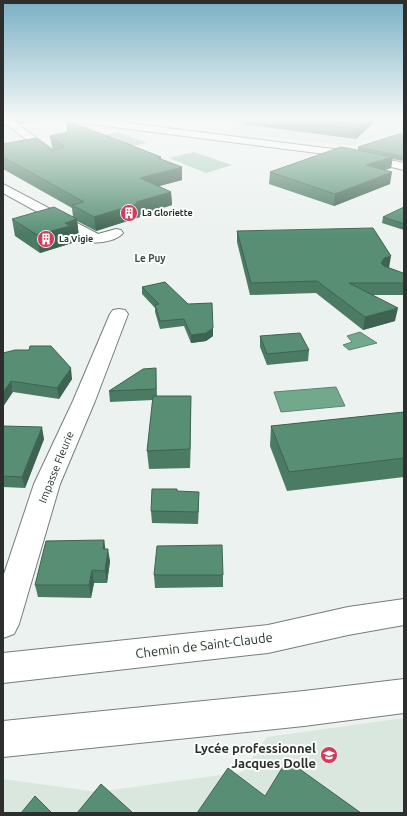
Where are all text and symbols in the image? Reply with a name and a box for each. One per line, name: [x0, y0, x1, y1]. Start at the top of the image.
building icon: La Gloriette: [119, 203, 139, 223]
place label: La Gloriette: [142, 208, 193, 218]
building icon: La Vigie: [36, 229, 56, 249]
place label: La Vigie: [59, 234, 93, 244]
district label: Le Puy: [135, 253, 166, 264]
street label: Impasse Fleurie: [36, 429, 76, 505]
street label: Chemin de Saint-Claude: [135, 630, 273, 660]
place label: Lycée professionnel Jacques Dolle: [194, 741, 316, 770]
school or university icon: Lycée professionnel Jacques Dolle: [319, 745, 339, 765]

